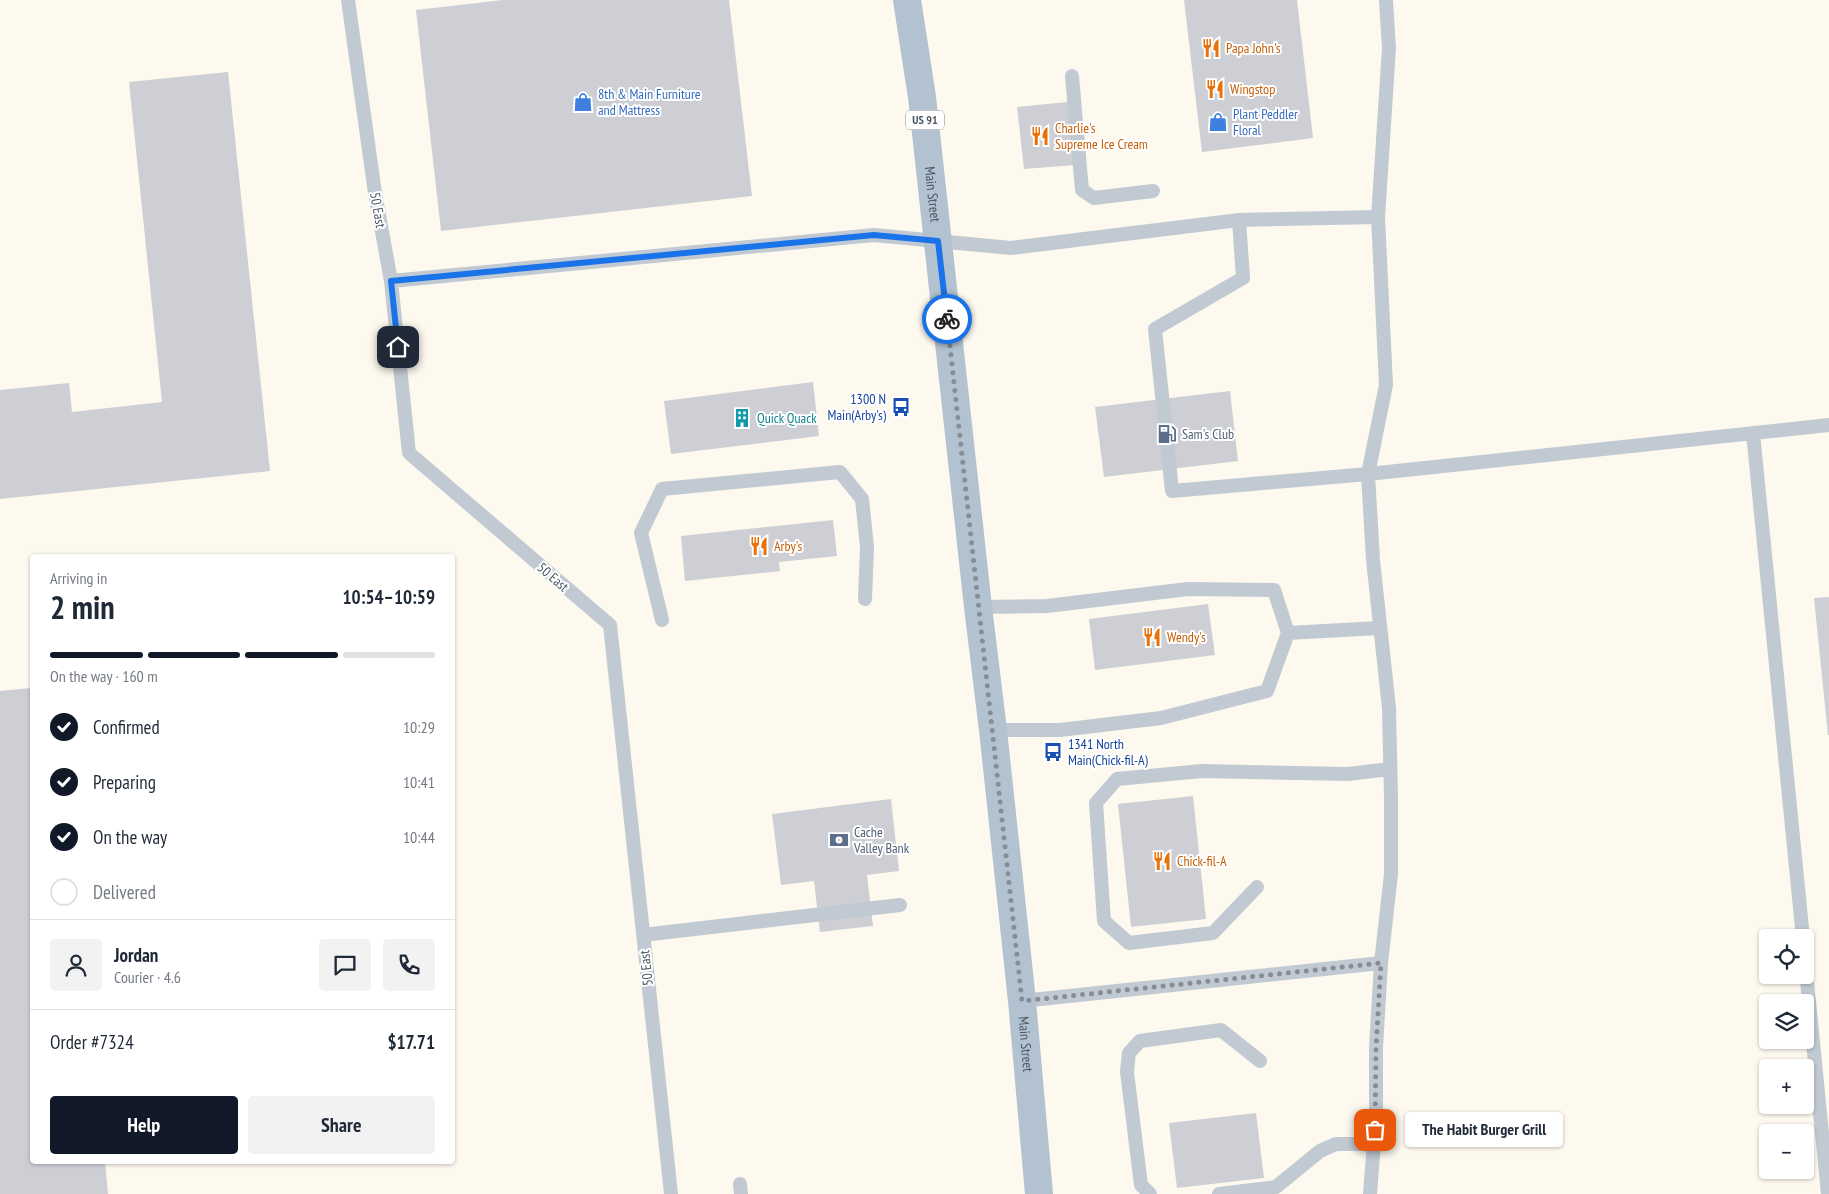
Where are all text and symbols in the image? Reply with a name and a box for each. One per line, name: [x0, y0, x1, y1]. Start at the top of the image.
restaurant icon: Papa John's: [1200, 37, 1222, 59]
place label: Papa John's: [1226, 39, 1281, 57]
restaurant icon: Wingstop: [1204, 78, 1226, 100]
place label: Wingstop: [1230, 80, 1275, 98]
place label: 8th & Main Furniture and Mattress: [598, 85, 701, 119]
shop icon: 8th & Main Furniture and Mattress: [572, 91, 594, 113]
place label: Plant Peddler Floral: [1233, 105, 1298, 139]
road number: US 91: [906, 110, 944, 130]
shop icon: Plant Peddler Floral: [1207, 111, 1229, 133]
place label: Charlie's Supreme Ice Cream: [1055, 119, 1148, 153]
restaurant icon: Charlie's Supreme Ice Cream: [1029, 125, 1051, 147]
street label: Main Street: [921, 166, 945, 223]
street label: 50 East: [366, 191, 390, 229]
courier: [922, 294, 972, 344]
icon: bike: [933, 305, 961, 333]
pin: [377, 326, 419, 368]
icon: home: [384, 333, 412, 361]
place label: 1300 N Main(Arby's): [828, 390, 887, 424]
bus stop icon: 1300 N Main(Arby's): [890, 396, 912, 418]
building icon: Quick Quack: [731, 407, 753, 429]
place label: Quick Quack: [757, 409, 817, 427]
fuel station icon: Sam's Club: [1156, 423, 1178, 445]
place label: Sam's Club: [1182, 425, 1234, 443]
restaurant icon: Arby's: [748, 535, 770, 557]
place label: Arby's: [774, 537, 802, 555]
street label: 50 East: [534, 558, 573, 596]
text: Arriving in: [50, 568, 107, 588]
text: 10:54–10:59: [342, 585, 435, 609]
text: 2 min: [50, 586, 115, 628]
restaurant icon: Wendy's: [1141, 626, 1163, 648]
place label: Wendy's: [1167, 628, 1206, 646]
text: On the way · 160 m: [50, 666, 158, 686]
icon: check: [50, 713, 78, 741]
text: Confirmed: [93, 715, 160, 739]
text: 10:29: [403, 717, 435, 737]
place label: 1341 North Main(Chick-fil-A): [1068, 735, 1149, 769]
bus stop icon: 1341 North Main(Chick-fil-A): [1042, 741, 1064, 763]
icon: check: [50, 768, 78, 796]
text: Preparing: [93, 770, 156, 794]
text: 10:41: [403, 772, 435, 792]
icon: check: [50, 823, 78, 851]
place label: Cache Valley Bank: [853, 823, 910, 857]
text: On the way: [93, 825, 167, 849]
text: 10:44: [403, 827, 435, 847]
bank icon: Cache Valley Bank: [828, 829, 850, 851]
restaurant icon: Chick-fil-A: [1151, 850, 1173, 872]
place label: Chick-fil-A: [1177, 852, 1227, 870]
text: Delivered: [93, 880, 156, 904]
map controls: [1759, 929, 1814, 1179]
button: locate: [1759, 929, 1814, 984]
button: person: [50, 939, 102, 991]
button: chat: [319, 939, 371, 991]
button: phone: [383, 939, 435, 991]
text: Jordan: [114, 943, 158, 967]
street label: 50 East: [635, 949, 657, 987]
text: Courier · 4.6: [114, 967, 181, 987]
button: layers: [1759, 994, 1814, 1049]
street label: Main Street: [1014, 1016, 1037, 1073]
text: Order #7324: [50, 1030, 134, 1054]
text: $17.71: [387, 1030, 435, 1054]
button: +: [1759, 1059, 1814, 1114]
button: Help: [50, 1096, 238, 1154]
button: Share: [248, 1096, 435, 1154]
pin: [1354, 1109, 1396, 1151]
callout: The Habit Burger Grill: [1405, 1112, 1562, 1148]
icon: bag: [1361, 1116, 1389, 1144]
text: The Habit Burger Grill: [1422, 1119, 1546, 1139]
button: −: [1759, 1124, 1814, 1179]

